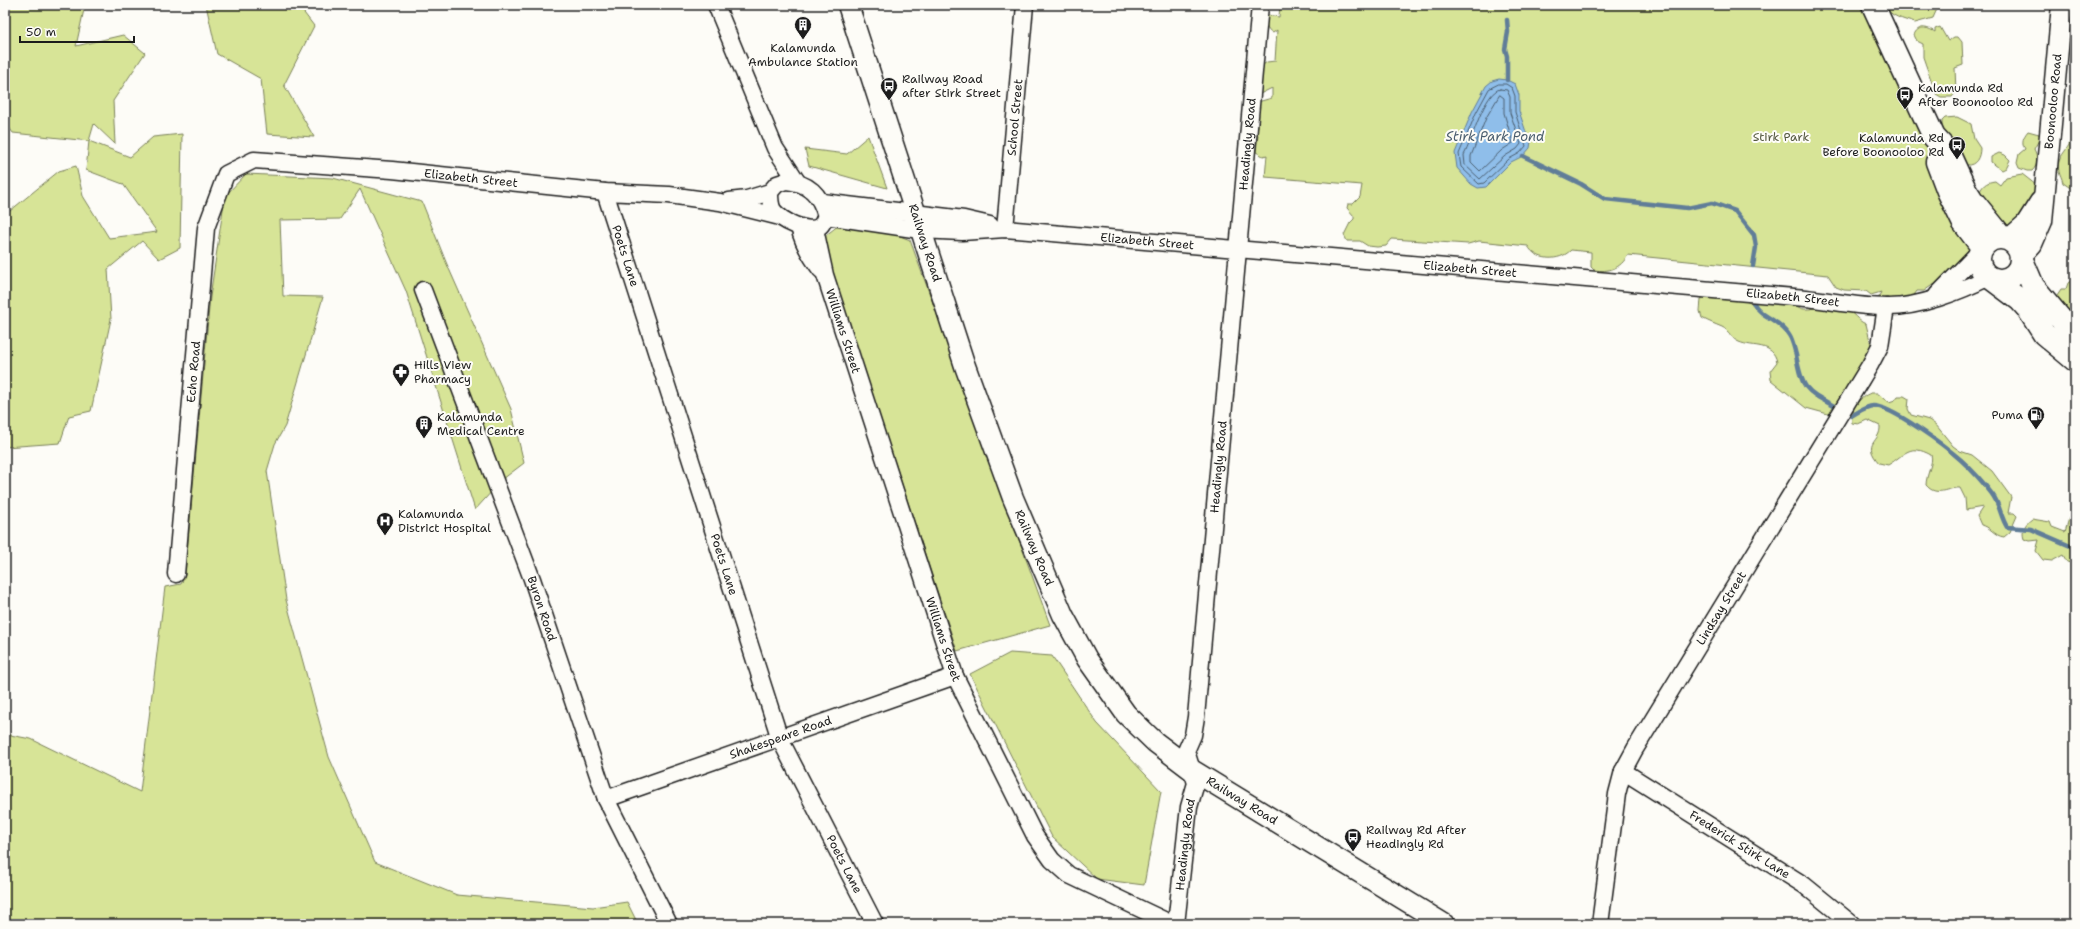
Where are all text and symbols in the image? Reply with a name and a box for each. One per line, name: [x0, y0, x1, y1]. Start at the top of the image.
building icon: Kalamunda Ambulance Station: [793, 15, 813, 40]
scale bar: [20, 18, 134, 44]
text: 50 m: [26, 24, 56, 40]
place label: Kalamunda Ambulance Station: [748, 40, 858, 70]
street label: Boonooloo Road: [2041, 53, 2065, 150]
place label: Railway Road after Stirk Street: [902, 71, 1001, 101]
bus stop icon: Railway Road after Stirk Street: [879, 76, 899, 101]
street label: School Street: [1004, 78, 1026, 157]
place label: Kalamunda Rd After Boonooloo Rd: [1918, 80, 2033, 110]
bus stop icon: Kalamunda Rd After Boonooloo Rd: [1895, 85, 1915, 110]
street label: Headingly Road: [1235, 97, 1260, 191]
water label: Stirk Park Pond: [1446, 128, 1545, 145]
park label: Stirk Park: [1753, 129, 1809, 145]
place label: Kalamunda Rd Before Boonooloo Rd: [1822, 130, 1944, 160]
bus stop icon: Kalamunda Rd Before Boonooloo Rd: [1947, 135, 1967, 160]
street label: Elizabeth Street: [423, 165, 519, 191]
street label: Railway Road: [905, 202, 945, 284]
street label: Poets Lane: [608, 223, 643, 289]
street label: Elizabeth Street: [1100, 229, 1195, 253]
street label: Elizabeth Street: [1423, 257, 1518, 281]
street label: Elizabeth Street: [1745, 285, 1841, 311]
street label: Williams Street: [822, 287, 864, 376]
street label: Echo Road: [183, 340, 204, 403]
place label: Hills View Pharmacy: [414, 357, 472, 387]
pharmacy icon: Hills View Pharmacy: [391, 362, 411, 387]
fuel station icon: Puma: [2026, 405, 2046, 430]
place label: Puma: [1992, 407, 2024, 423]
place label: Kalamunda Medical Centre: [437, 409, 525, 439]
building icon: Kalamunda Medical Centre: [414, 414, 434, 439]
street label: Headingly Road: [1206, 420, 1231, 514]
place label: Kalamunda District Hospital: [398, 506, 491, 536]
street label: Railway Road: [1011, 507, 1058, 588]
hospital icon: Kalamunda District Hospital: [375, 511, 395, 536]
street label: Poets Lane: [707, 532, 742, 597]
street label: Lindsay Street: [1692, 568, 1750, 648]
street label: Byron Road: [524, 574, 560, 644]
street label: Williams Street: [922, 595, 965, 685]
street label: Shakespeare Road: [727, 712, 834, 763]
street label: Railway Road: [1203, 773, 1281, 829]
street label: Headingly Road: [1172, 796, 1199, 891]
street label: Frederick Stirk Lane: [1686, 807, 1793, 882]
place label: Railway Rd After Headingly Rd: [1366, 822, 1467, 852]
bus stop icon: Railway Rd After Headingly Rd: [1343, 827, 1363, 852]
street label: Poets Lane: [823, 832, 866, 896]

